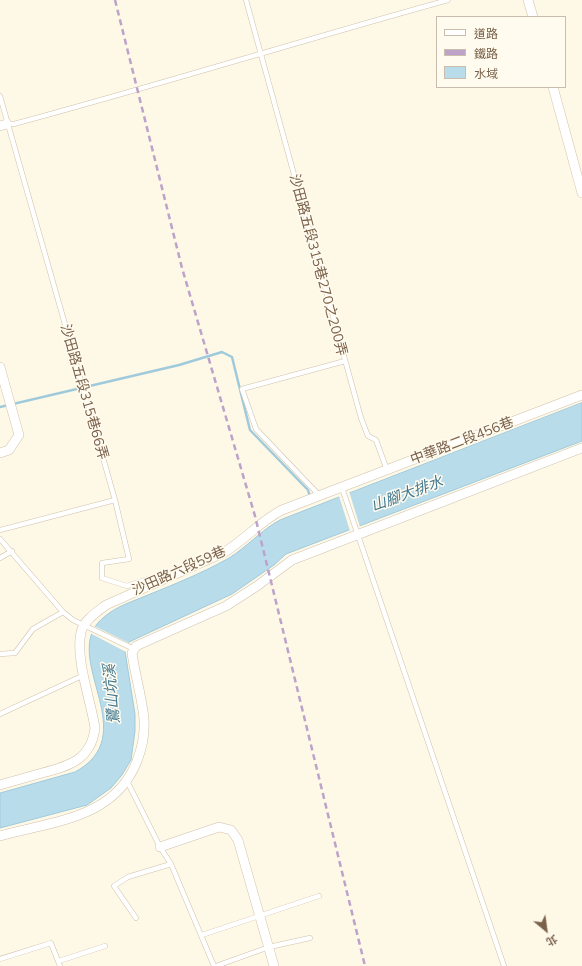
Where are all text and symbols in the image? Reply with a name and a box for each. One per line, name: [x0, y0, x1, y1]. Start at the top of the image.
legend: [436, 16, 566, 88]
text: 道路: [474, 26, 498, 41]
text: 鐵路: [474, 46, 498, 61]
text: 水域: [474, 66, 498, 81]
street label: 沙田路五段315巷270之200弄: [286, 172, 350, 358]
street label: 沙田路五段315巷66弄: [57, 322, 111, 462]
street label: 中華路二段456巷: [408, 414, 516, 468]
water label: 山腳大排水: [369, 473, 445, 515]
street label: 沙田路六段59巷: [130, 543, 228, 599]
water label: 鷺山坑溪: [100, 663, 124, 725]
north arrow: [526, 910, 566, 950]
text: 北: [544, 932, 560, 949]

